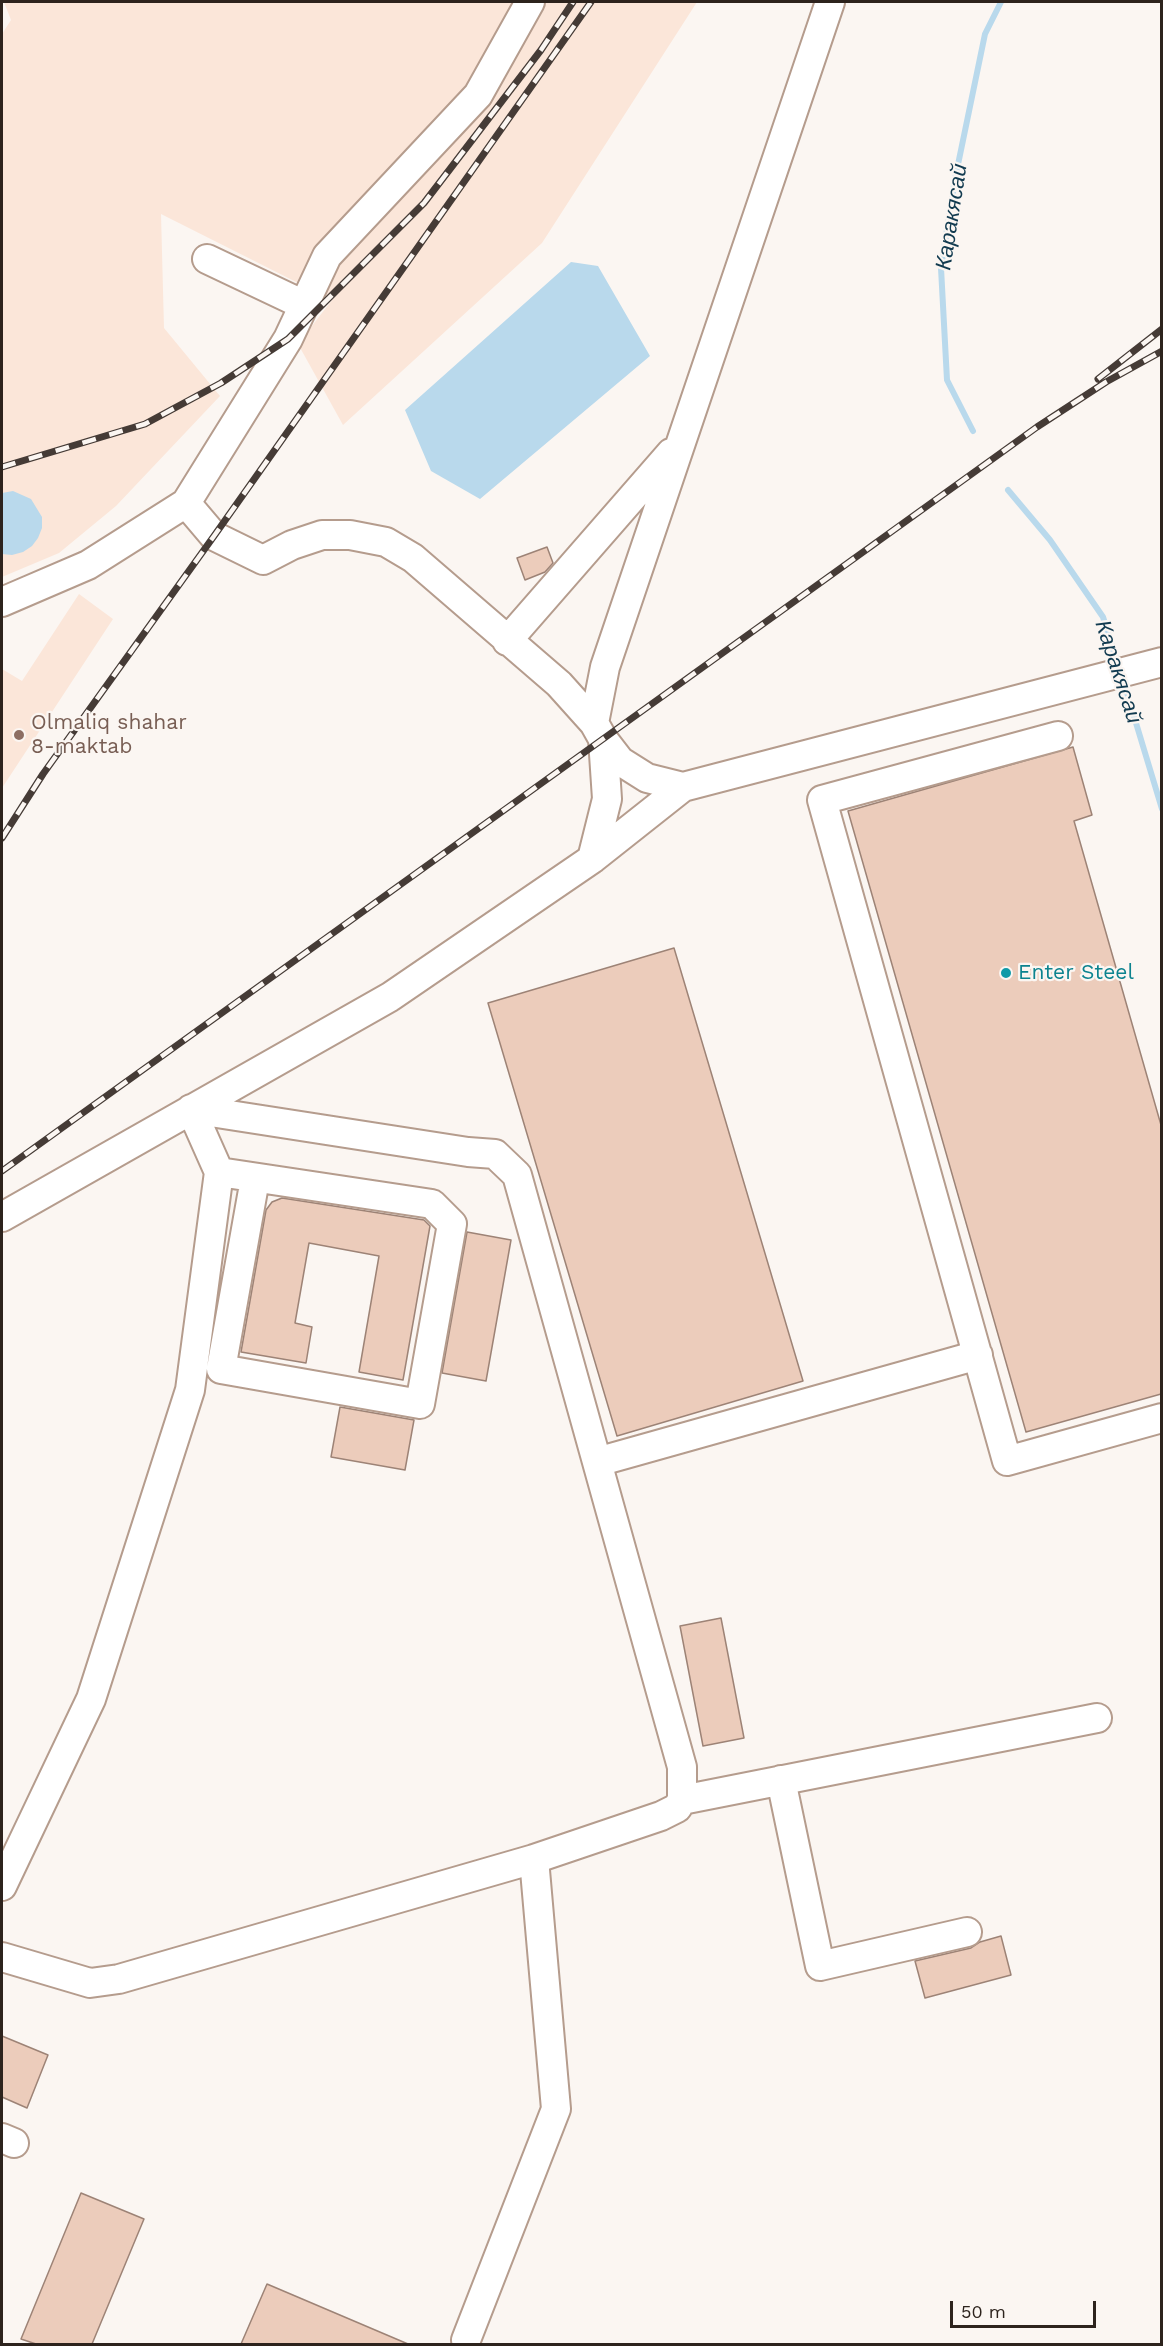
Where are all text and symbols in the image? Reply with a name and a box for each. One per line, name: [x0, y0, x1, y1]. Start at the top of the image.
water label: Каракясай: [931, 162, 973, 272]
water label: Каракясай: [1089, 617, 1147, 727]
place label: Olmaliq shahar 8-maktab: [31, 710, 187, 760]
marker: Olmaliq shahar 8-maktab: [12, 728, 26, 742]
place label: Enter Steel: [1018, 960, 1134, 986]
marker: Enter Steel: [999, 966, 1013, 980]
scale bar: [953, 2289, 1098, 2327]
text: 50 m: [961, 2301, 1006, 2322]

